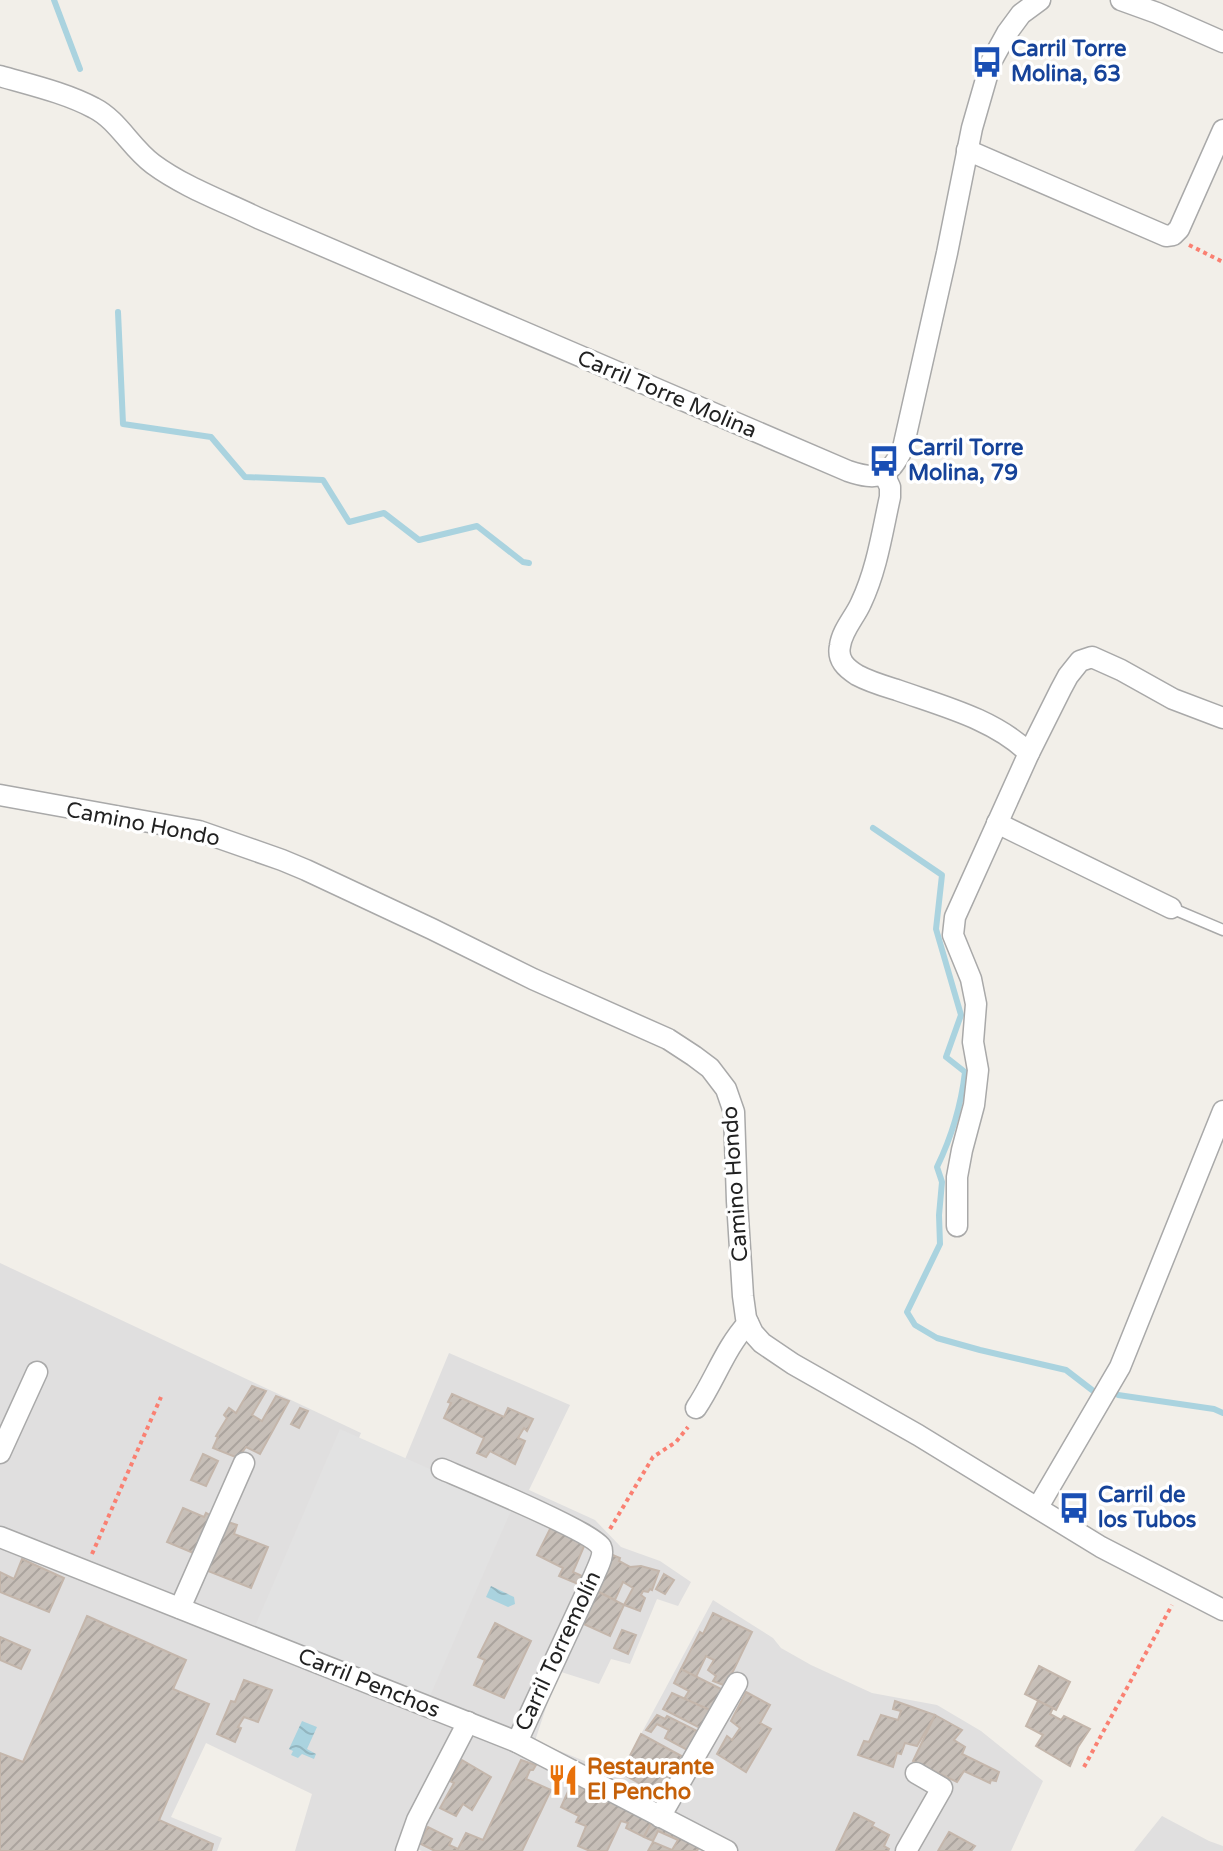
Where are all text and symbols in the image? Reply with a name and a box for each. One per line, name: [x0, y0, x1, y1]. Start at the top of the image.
place label: Carril Torre Molina, 63: [1011, 36, 1127, 87]
bus stop icon: Carril Torre Molina, 63: [970, 45, 1004, 79]
street label: Carril Torre Molina: [573, 344, 761, 444]
place label: Carril Torre Molina, 79: [908, 435, 1024, 486]
bus stop icon: Carril Torre Molina, 79: [867, 444, 901, 478]
street label: Camino Hondo: [64, 796, 222, 852]
street label: Camino Hondo: [717, 1105, 753, 1263]
place label: Carril de los Tubos: [1098, 1482, 1197, 1533]
bus stop icon: Carril de los Tubos: [1057, 1491, 1091, 1525]
street label: Carril Torremolín: [510, 1567, 606, 1735]
street label: Carril Penchos: [294, 1643, 444, 1723]
place label: Restaurante El Pencho: [587, 1754, 714, 1805]
restaurant icon: Restaurante El Pencho: [546, 1763, 580, 1797]

